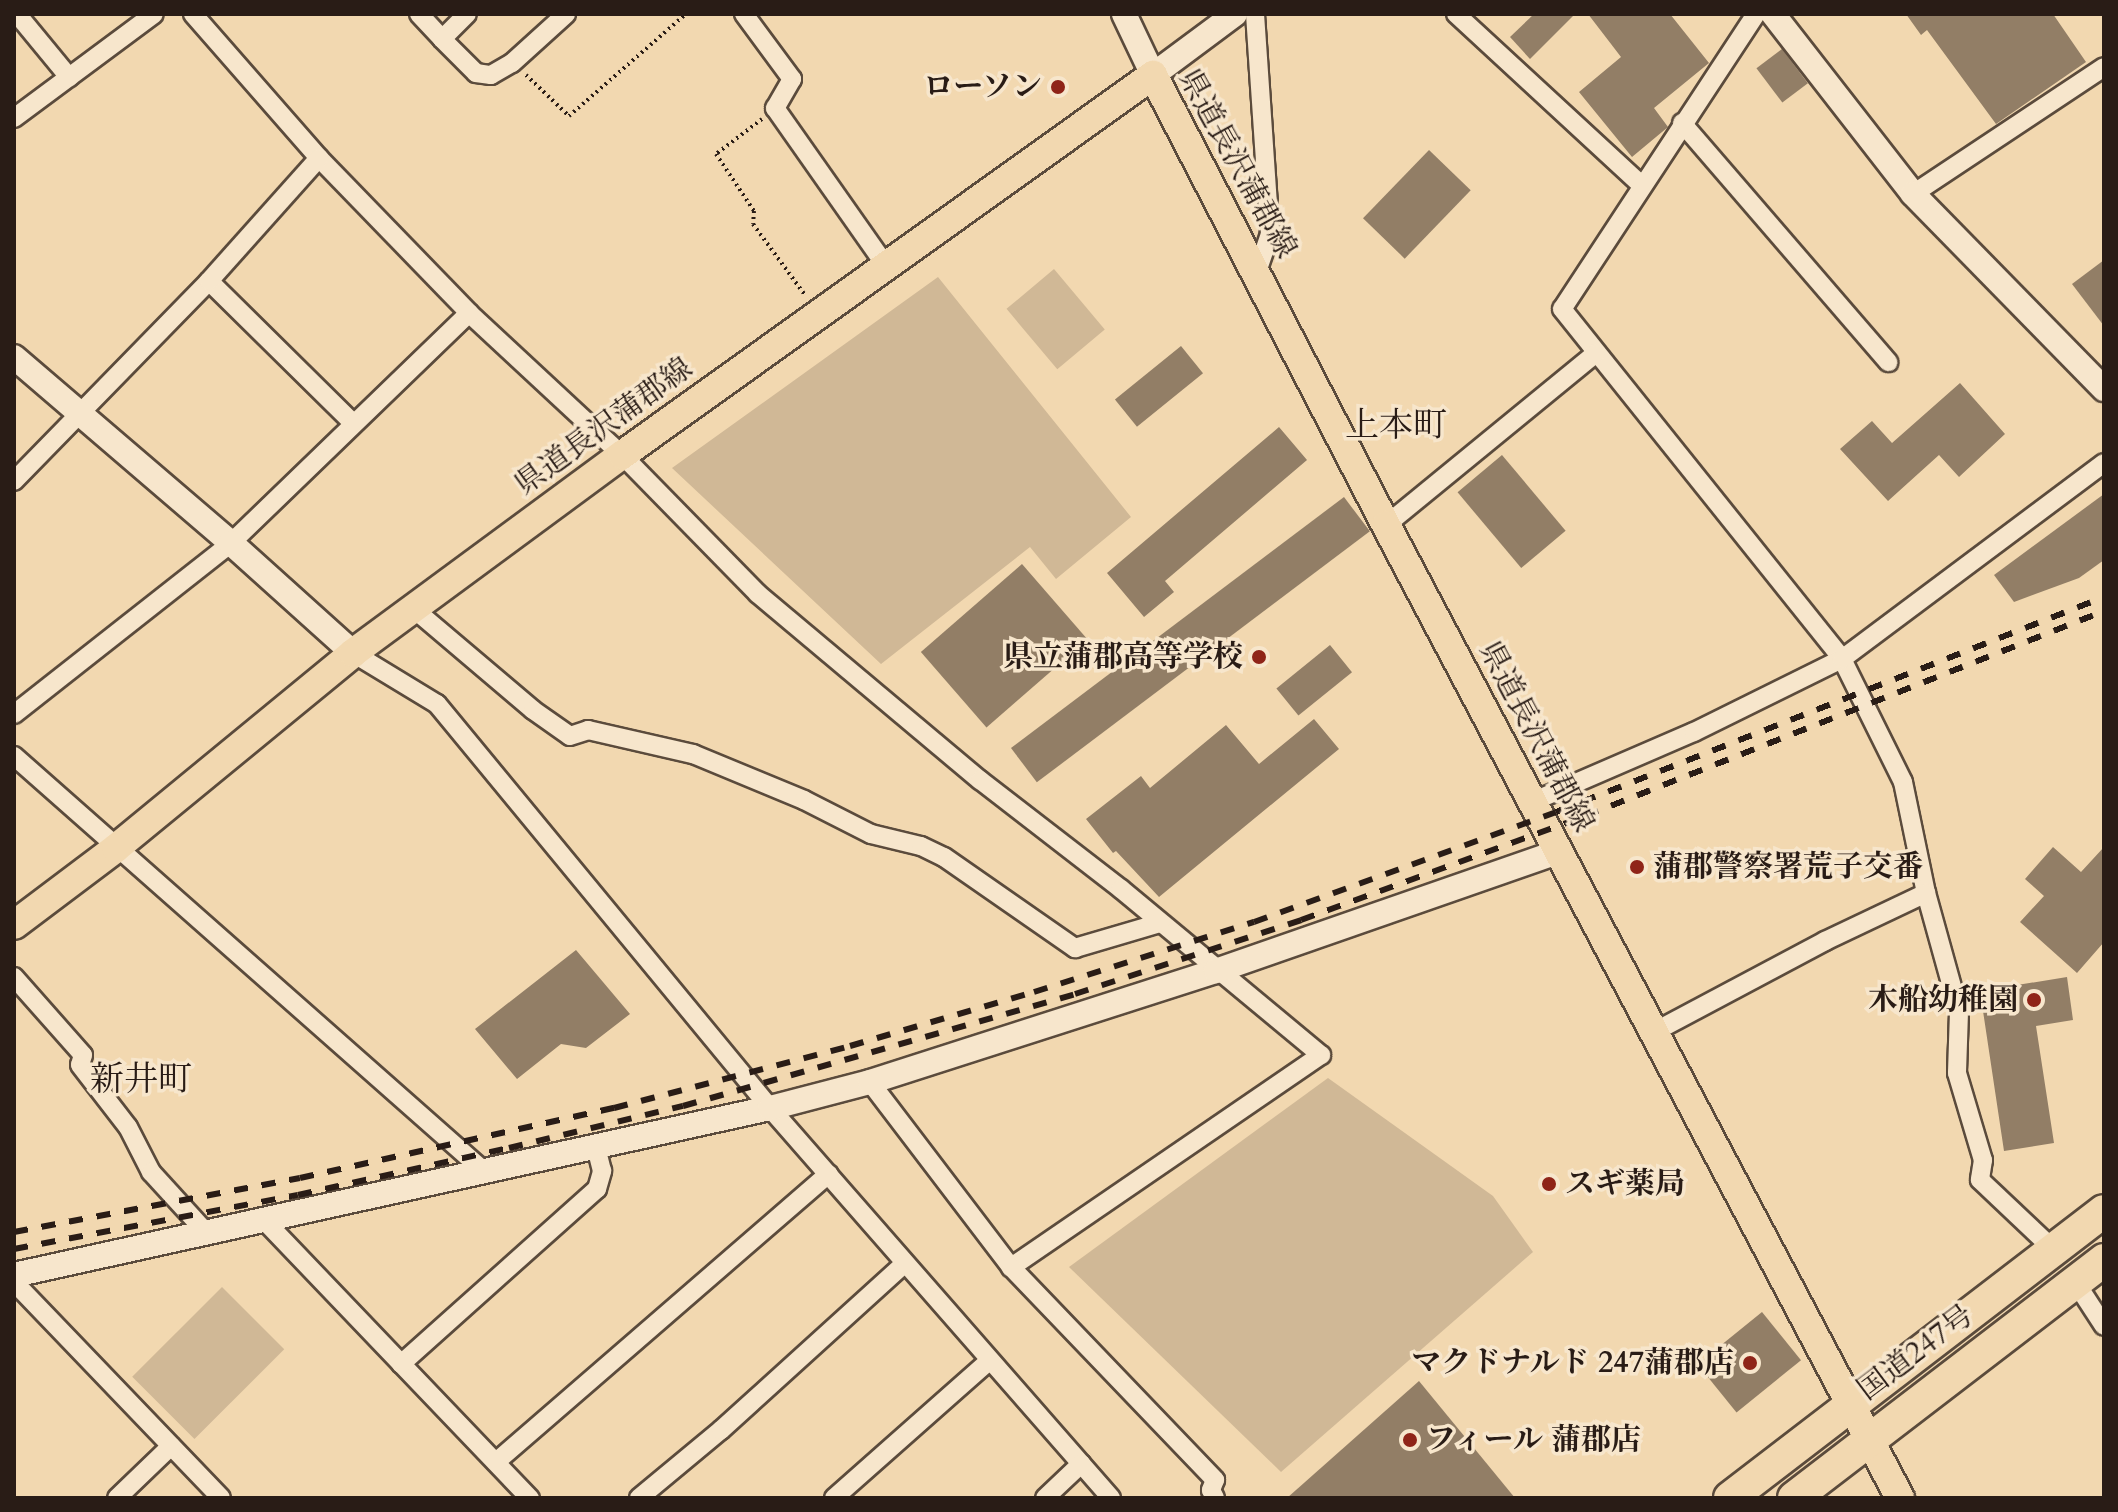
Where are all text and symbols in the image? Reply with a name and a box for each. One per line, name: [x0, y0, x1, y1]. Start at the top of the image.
street label: 県道長沢蒲郡線: [1170, 63, 1304, 265]
place label: ローソン: [922, 69, 1042, 105]
marker: ローソン: [1049, 78, 1067, 96]
street label: 県道長沢蒲郡線: [508, 351, 700, 503]
district label: 上本町: [1345, 406, 1447, 446]
street label: 県道長沢蒲郡線: [1471, 636, 1601, 838]
place label: 県立蒲郡高等学校: [1003, 639, 1243, 675]
marker: 県立蒲郡高等学校: [1250, 648, 1268, 666]
place label: 蒲郡警察署荒子交番: [1653, 849, 1923, 885]
marker: 蒲郡警察署荒子交番: [1628, 858, 1646, 876]
place label: 木船幼稚園: [1868, 982, 2018, 1018]
marker: 木船幼稚園: [2025, 991, 2043, 1009]
district label: 新井町: [90, 1060, 192, 1100]
place label: スギ薬局: [1565, 1166, 1685, 1202]
marker: スギ薬局: [1540, 1175, 1558, 1193]
street label: 国道247号: [1851, 1298, 1981, 1408]
place label: マクドナルド 247蒲郡店: [1410, 1345, 1734, 1381]
marker: マクドナルド 247蒲郡店: [1741, 1354, 1759, 1372]
place label: フィール 蒲郡店: [1426, 1422, 1644, 1458]
marker: フィール 蒲郡店: [1401, 1431, 1419, 1449]

